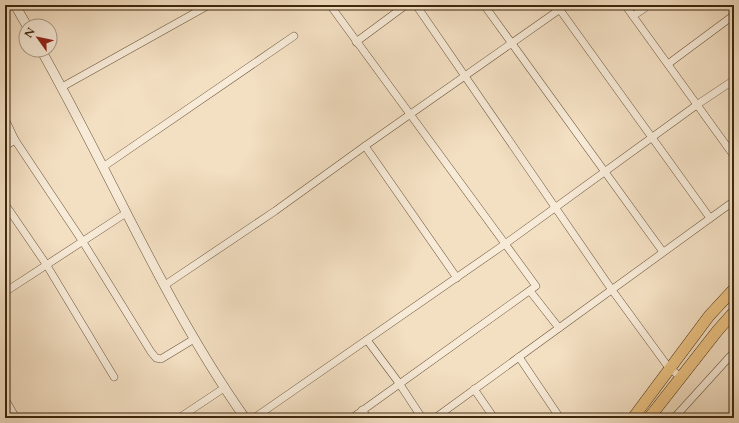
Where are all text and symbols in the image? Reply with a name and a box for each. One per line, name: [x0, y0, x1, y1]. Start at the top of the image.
north arrow: [18, 18, 58, 58]
text: N: [21, 24, 39, 41]

